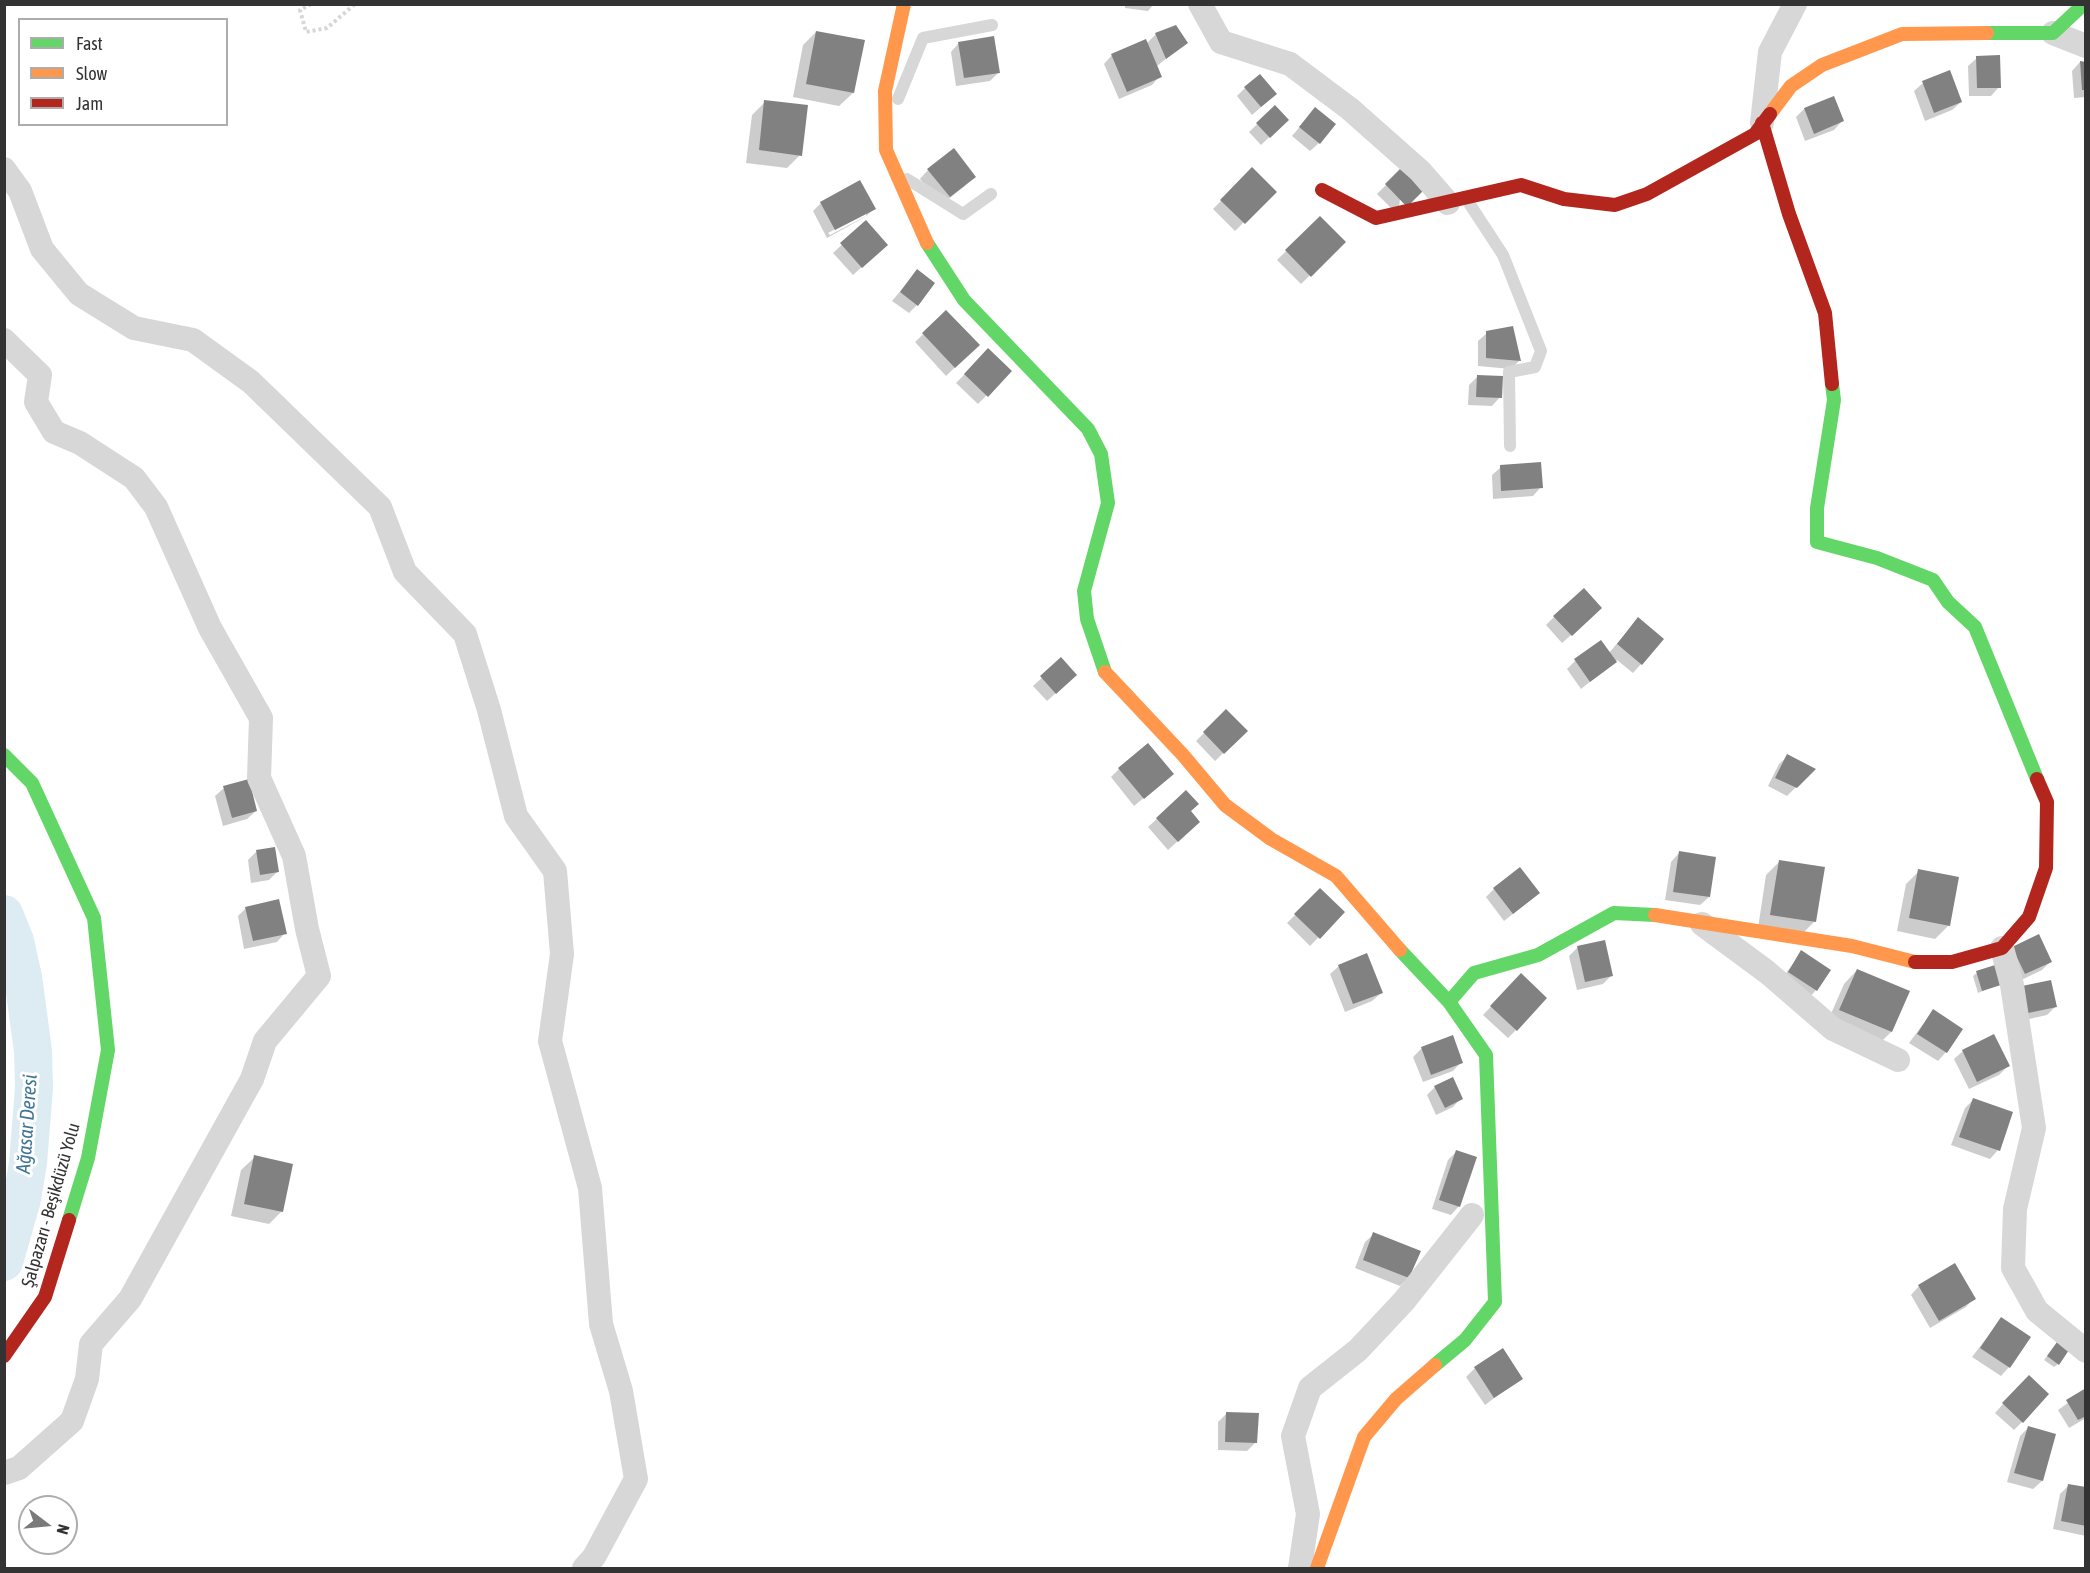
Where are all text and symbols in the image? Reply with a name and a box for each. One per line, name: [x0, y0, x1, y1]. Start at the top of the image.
legend: [18, 18, 228, 126]
text: Fast: [76, 33, 103, 54]
text: Slow: [76, 63, 107, 84]
text: Jam: [76, 93, 103, 114]
water label: Ağasar Deresi: [12, 1074, 42, 1174]
street label: Şalpazarı - Beşikdüzü Yolu: [17, 1120, 85, 1290]
north arrow: [18, 1495, 78, 1555]
text: N: [53, 1522, 73, 1536]

